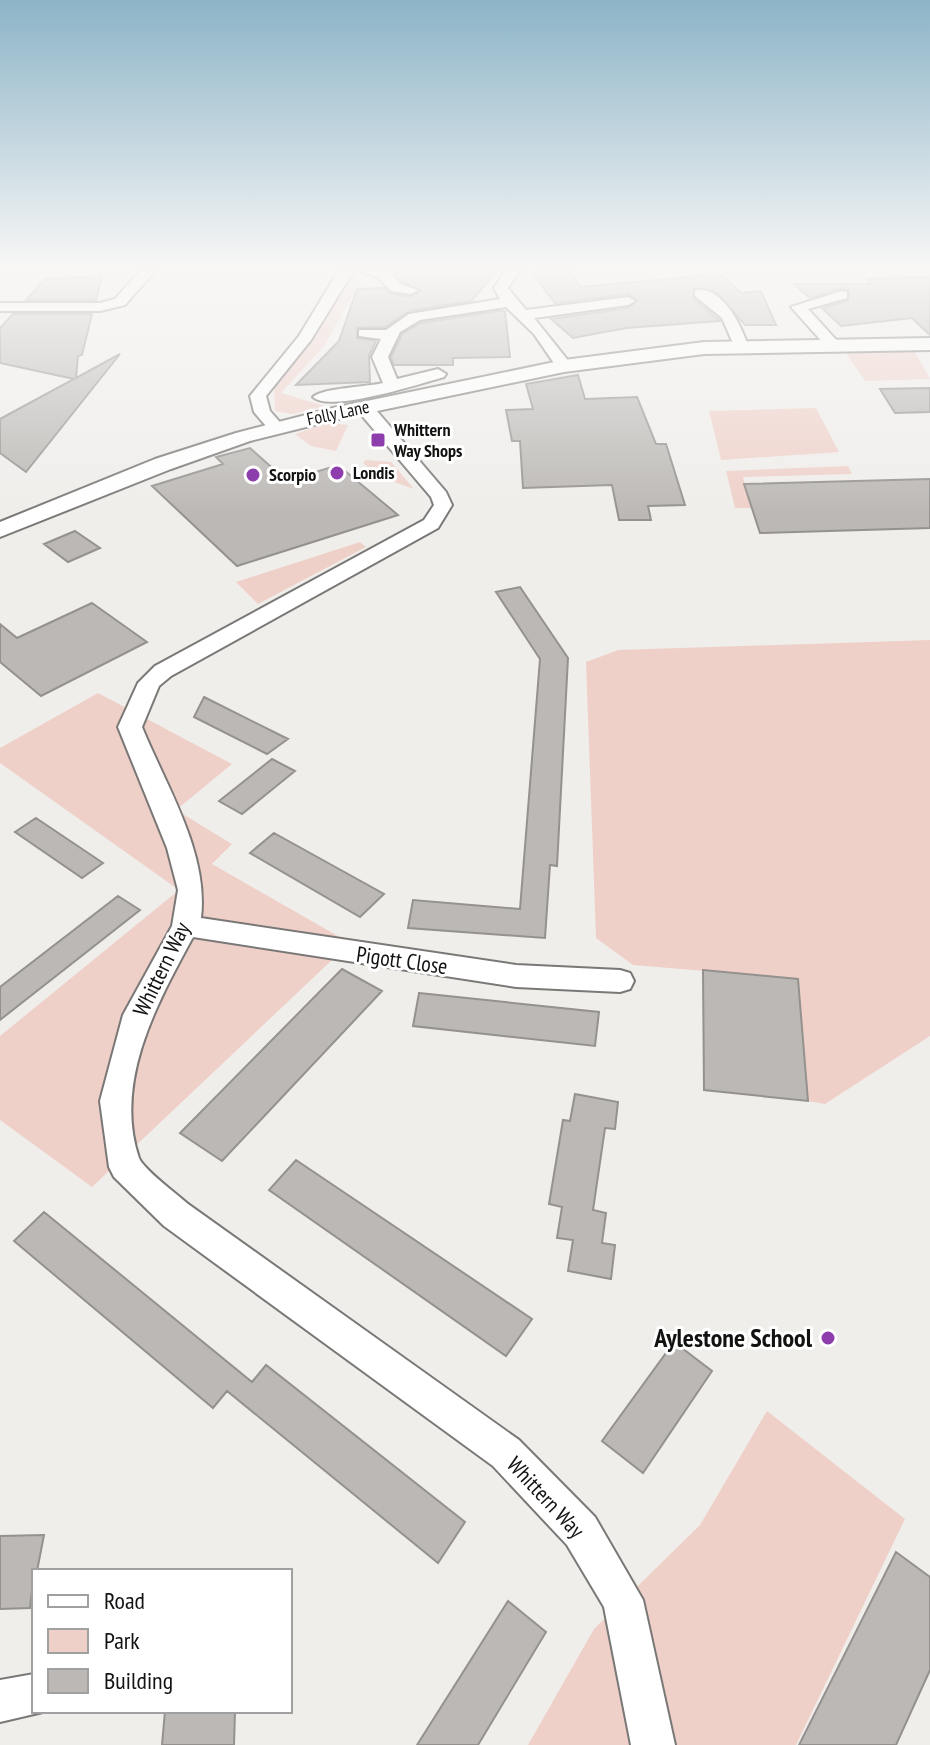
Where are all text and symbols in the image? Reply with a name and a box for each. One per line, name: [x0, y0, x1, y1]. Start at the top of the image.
street label: Folly Lane: [304, 395, 371, 430]
place label: Whittern Way Shops: [393, 418, 462, 462]
marker: Whittern Way Shops: [369, 431, 387, 449]
place label: Londis: [353, 461, 395, 484]
place label: Scorpio: [269, 463, 316, 486]
marker: Londis: [328, 464, 346, 482]
marker: Scorpio: [244, 466, 262, 484]
street label: Whittern Way: [126, 917, 196, 1021]
street label: Pigott Close: [355, 940, 449, 980]
place label: Aylestone School: [653, 1321, 813, 1354]
marker: Aylestone School: [819, 1329, 837, 1347]
street label: Whittern Way: [501, 1450, 591, 1544]
legend: [32, 1569, 292, 1713]
text: Road: [104, 1585, 145, 1616]
text: Park: [104, 1625, 140, 1656]
text: Building: [104, 1665, 173, 1696]

